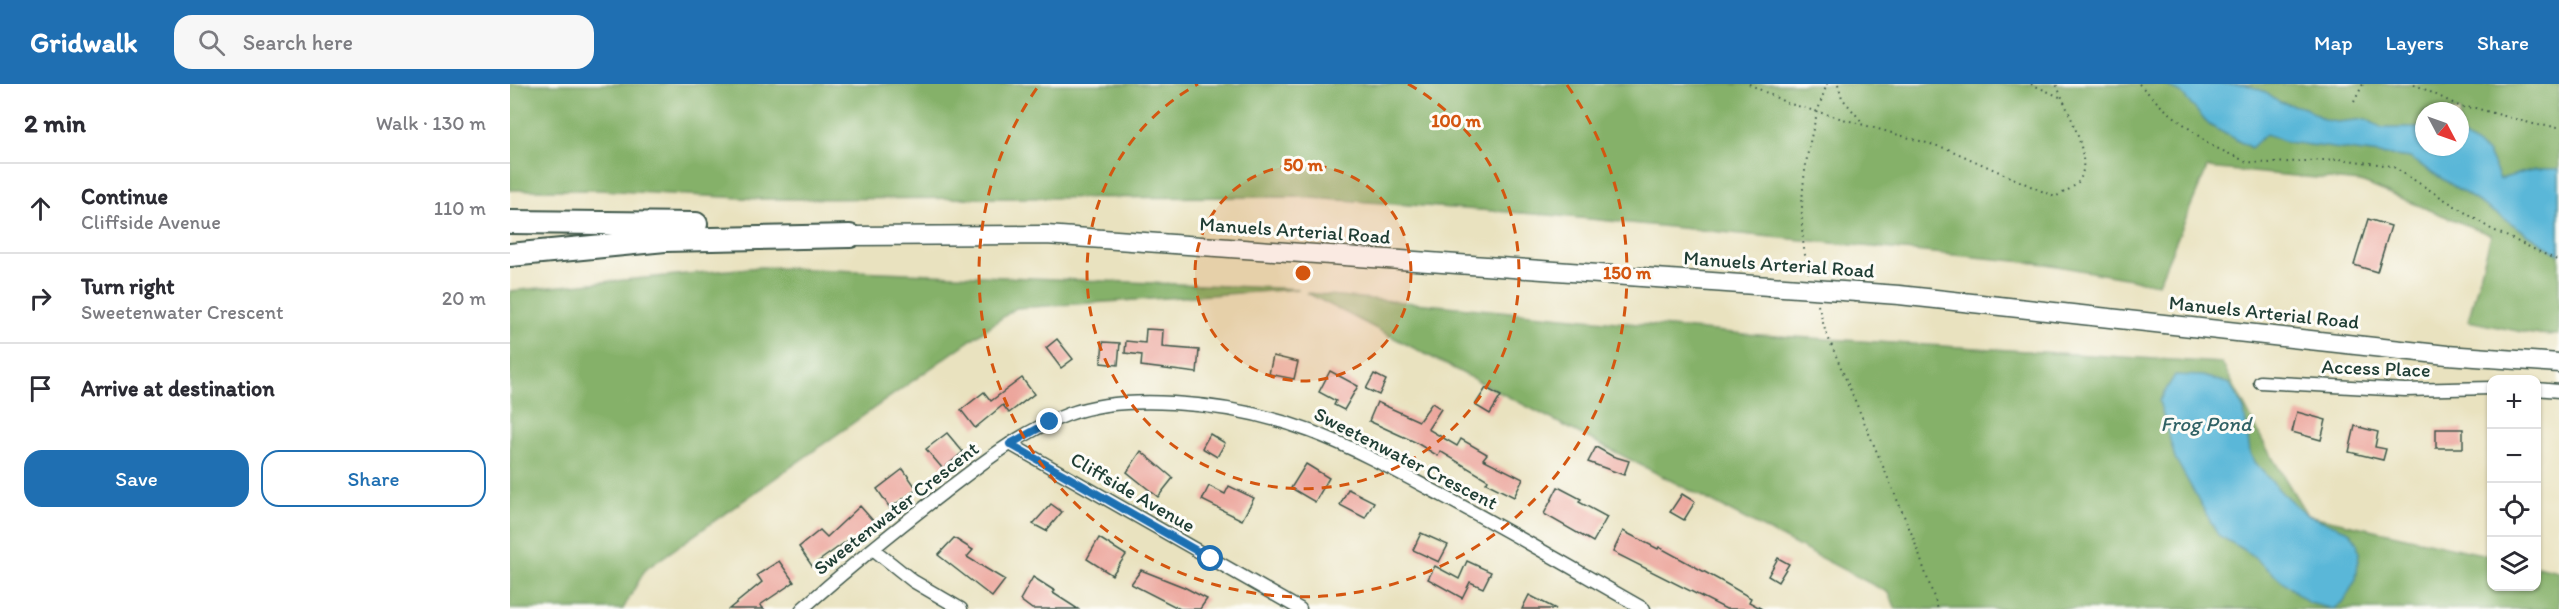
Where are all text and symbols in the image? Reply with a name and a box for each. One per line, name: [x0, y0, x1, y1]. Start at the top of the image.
search box: [174, 15, 594, 69]
text: Gridwalk: [30, 25, 138, 59]
icon: search: [195, 26, 228, 59]
text: Search here: [243, 29, 353, 56]
text: Map: [2314, 30, 2353, 55]
text: Layers: [2386, 30, 2444, 55]
text: Share: [2477, 30, 2529, 55]
north arrow: [2415, 102, 2469, 156]
text: 2 min: [24, 107, 86, 139]
text: 100 m: [1431, 110, 1482, 132]
text: Walk · 130 m: [376, 111, 486, 135]
text: 50 m: [1283, 154, 1324, 176]
text: Continue: [81, 183, 168, 210]
icon: ahead: [24, 192, 57, 225]
text: 110 m: [434, 196, 486, 220]
text: Cliffside Avenue: [81, 210, 221, 234]
street label: Manuels Arterial Road: [1199, 211, 1392, 249]
street label: Manuels Arterial Road: [1683, 245, 1876, 283]
text: 150 m: [1603, 262, 1652, 284]
centre of rings: [1293, 263, 1313, 283]
text: Turn right: [81, 273, 175, 300]
icon: right: [24, 282, 57, 315]
text: 20 m: [442, 286, 486, 310]
street label: Manuels Arterial Road: [2168, 290, 2361, 334]
text: Sweetenwater Crescent: [81, 300, 284, 324]
street label: Access Place: [2321, 354, 2431, 382]
icon: arrive: [24, 372, 57, 405]
text: Arrive at destination: [81, 375, 275, 402]
map controls: [2487, 375, 2541, 591]
button: +: [2487, 375, 2541, 429]
street label: Sweetenwater Crescent: [1310, 401, 1502, 515]
route end: [1036, 408, 1062, 434]
water label: Frog Pond: [2160, 411, 2253, 436]
button: −: [2487, 429, 2541, 483]
street label: Sweetenwater Crescent: [809, 436, 984, 580]
street label: Cliffside Avenue: [1066, 447, 1200, 537]
button: Save: [24, 450, 249, 507]
button: Share: [261, 450, 486, 507]
button: locate: [2487, 483, 2541, 537]
button: layers: [2487, 537, 2541, 591]
route start: [1197, 545, 1223, 571]

